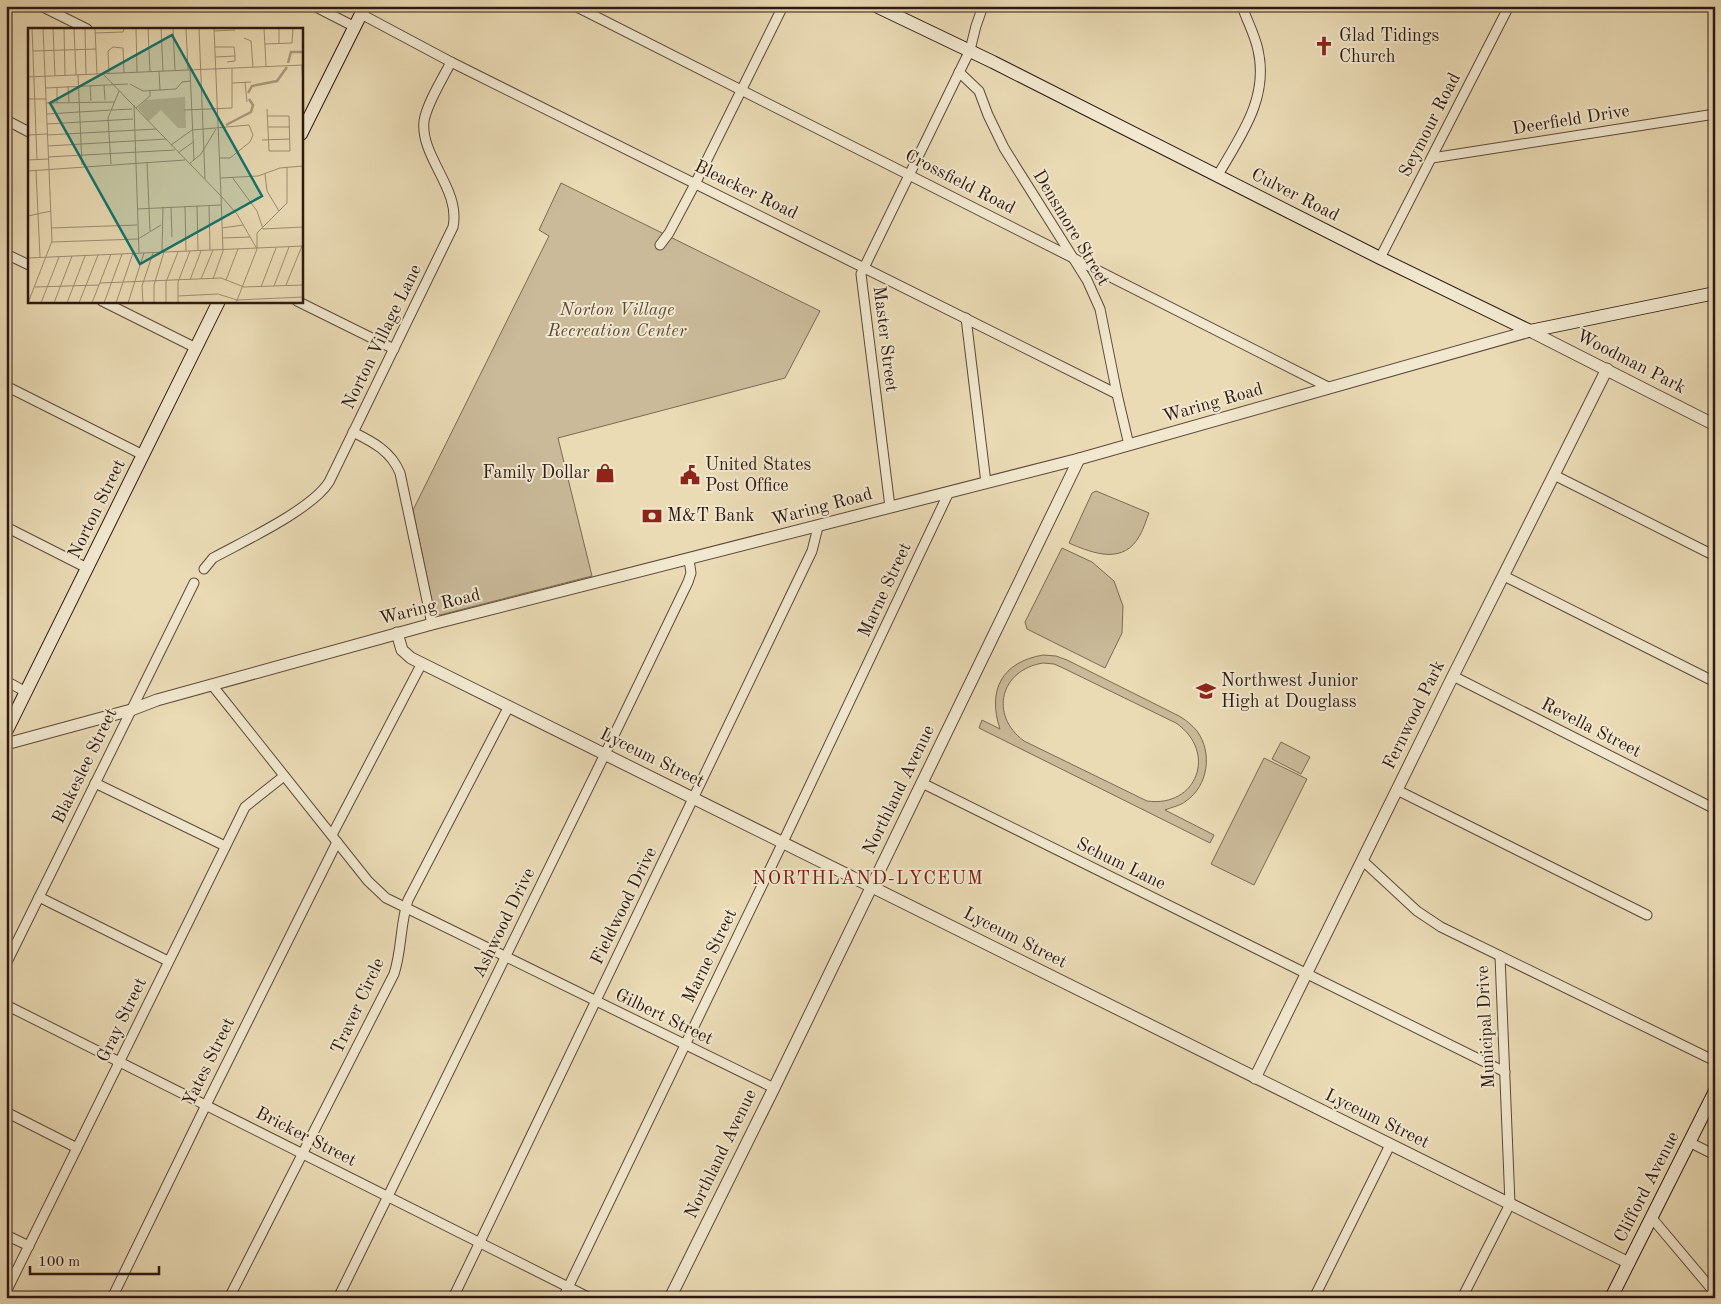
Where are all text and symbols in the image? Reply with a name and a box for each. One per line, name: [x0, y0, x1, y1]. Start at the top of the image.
place label: Glad Tidings Church: [1339, 27, 1440, 66]
inset map: [28, 28, 302, 302]
church icon: Glad Tidings Church: [1313, 35, 1335, 57]
street label: Seymour Road: [1396, 70, 1464, 180]
street label: Deerfield Drive: [1511, 102, 1631, 138]
street label: Crossfield Road: [902, 146, 1018, 218]
street label: Bleacker Road: [692, 157, 800, 223]
street label: Culver Road: [1248, 165, 1342, 225]
street label: Densmore Street: [1029, 167, 1113, 289]
street label: Norton Village Lane: [339, 262, 425, 412]
street label: Master Street: [870, 285, 900, 393]
park label: Norton Village Recreation Center: [547, 301, 688, 340]
street label: Woodman Park: [1574, 327, 1688, 397]
street label: Waring Road: [1161, 380, 1265, 426]
place label: United States Post Office: [705, 456, 812, 495]
street label: Norton Street: [65, 457, 129, 561]
shop icon: Family Dollar: [594, 462, 616, 484]
place label: Family Dollar: [483, 464, 591, 482]
public building icon: United States Post Office: [679, 464, 701, 486]
street label: Waring Road: [770, 485, 874, 529]
bank icon: M&T Bank: [641, 505, 663, 527]
place label: M&T Bank: [667, 507, 755, 525]
street label: Marne Street: [855, 540, 915, 640]
street label: Waring Road: [378, 586, 482, 628]
street label: Fernwood Park: [1380, 658, 1448, 772]
place label: Northwest Junior High at Douglass: [1221, 672, 1359, 711]
school or university icon: Northwest Junior High at Douglass: [1195, 680, 1217, 702]
street label: Revella Street: [1538, 695, 1644, 761]
street label: Blakeslee Street: [49, 706, 121, 826]
street label: Northland Avenue: [860, 723, 938, 857]
street label: Lyceum Street: [597, 725, 707, 791]
street label: Schum Lane: [1074, 835, 1168, 893]
street label: Fieldwood Drive: [588, 844, 660, 968]
street label: Ashwood Drive: [470, 865, 538, 981]
district label: NORTHLAND-LYCEUM: [752, 870, 984, 889]
street label: Lyceum Street: [960, 904, 1070, 972]
street label: Marne Street: [680, 906, 740, 1006]
street label: Traver Circle: [328, 955, 388, 1057]
street label: Municipal Drive: [1474, 965, 1498, 1089]
street label: Gray Street: [94, 975, 150, 1065]
street label: Gilbert Street: [612, 986, 716, 1048]
street label: Yates Street: [180, 1015, 238, 1109]
street label: Lyceum Street: [1322, 1086, 1432, 1152]
street label: Northland Avenue: [682, 1087, 760, 1221]
street label: Bricker Street: [253, 1104, 359, 1170]
street label: Clifford Avenue: [1611, 1129, 1683, 1245]
scale bar: [30, 1244, 159, 1276]
text: 100 m: [38, 1255, 80, 1270]

